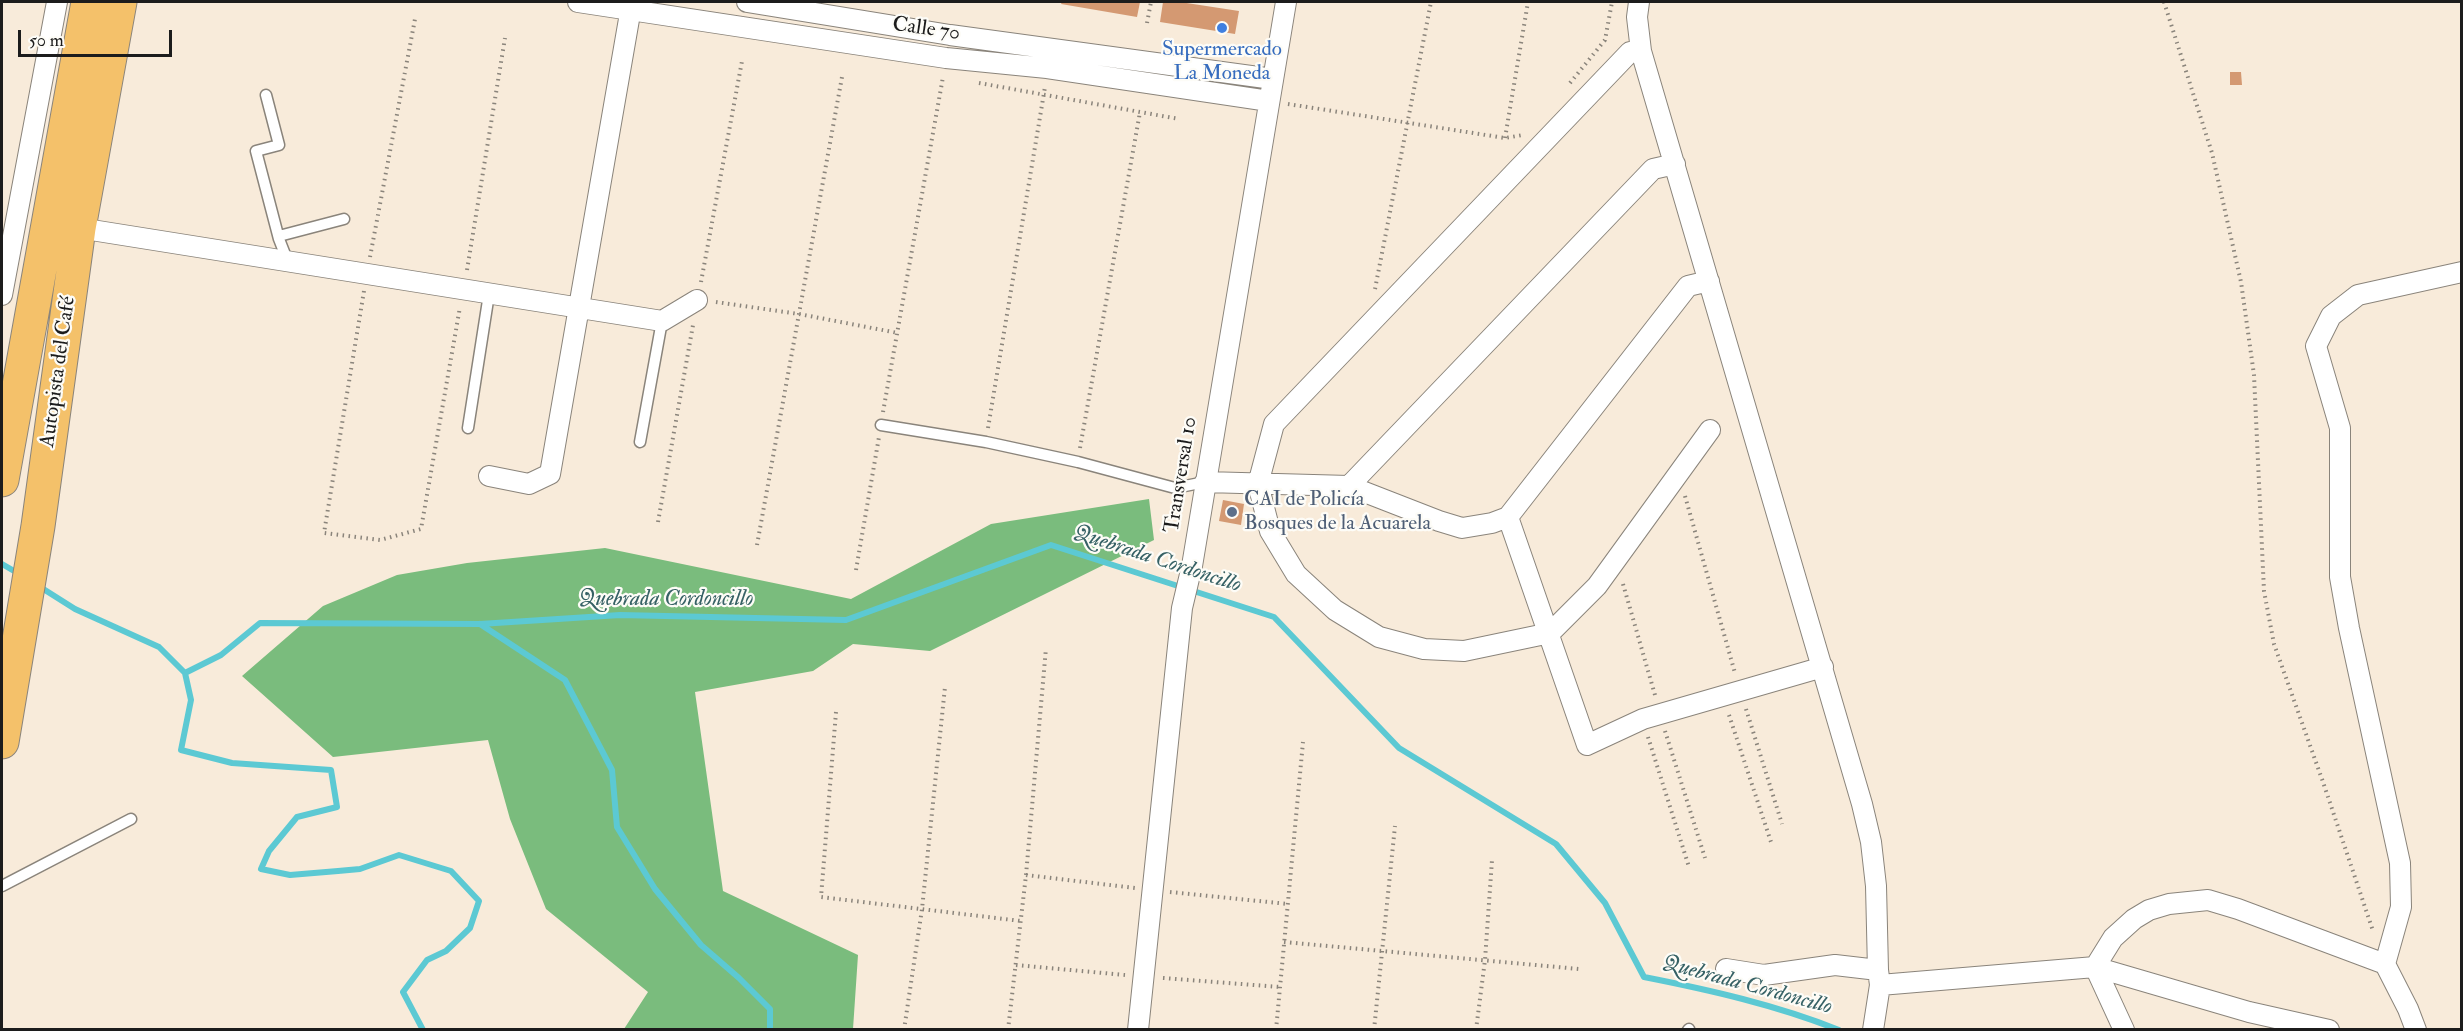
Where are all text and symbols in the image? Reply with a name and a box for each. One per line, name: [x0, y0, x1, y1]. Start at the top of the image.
street label: Calle 70: [891, 13, 961, 47]
scale bar: [21, 18, 176, 56]
marker: Supermercado La Moneda: [1215, 21, 1229, 35]
text: 50 m: [29, 29, 64, 52]
place label: Supermercado La Moneda: [1162, 37, 1282, 87]
street label: Autopista del Café: [36, 295, 82, 449]
street label: Transversal 10: [1160, 415, 1204, 535]
place label: CAI de Policía Bosques de la Acuarela: [1244, 487, 1431, 537]
marker: CAI de Policía Bosques de la Acuarela: [1225, 505, 1239, 519]
water label: Quebrada Cordoncillo: [1070, 520, 1244, 600]
water label: Quebrada Cordoncillo: [579, 587, 753, 613]
water label: Quebrada Cordoncillo: [1659, 951, 1835, 1021]

